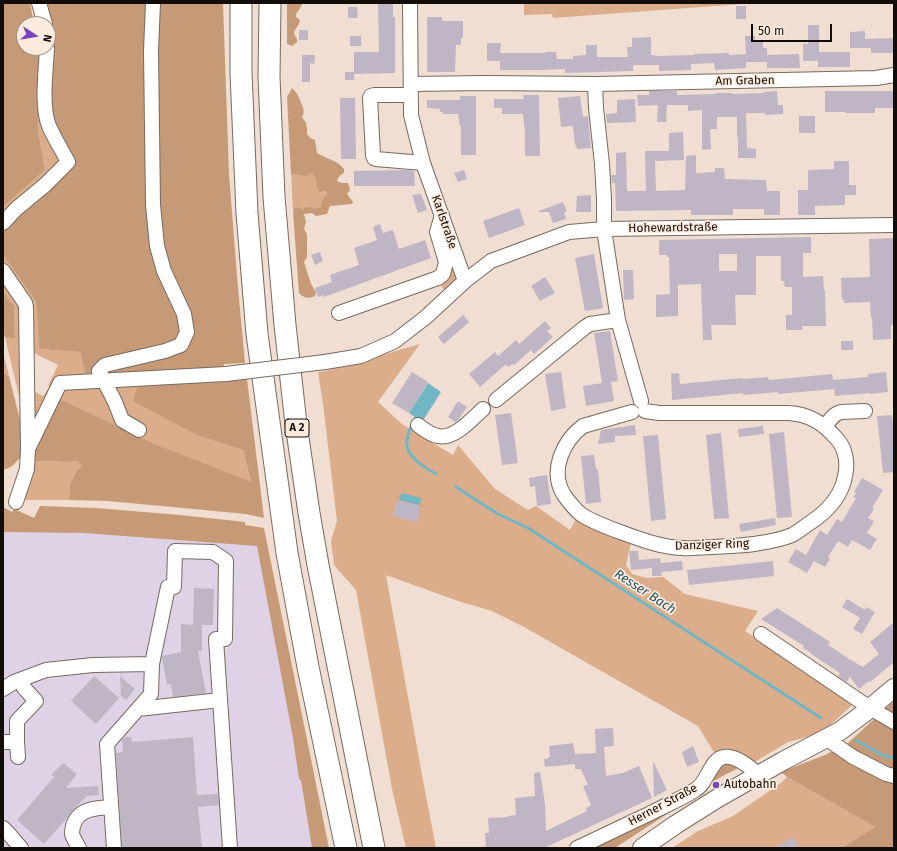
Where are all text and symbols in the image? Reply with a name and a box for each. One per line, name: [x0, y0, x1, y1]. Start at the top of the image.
north arrow: [16, 16, 56, 56]
scale bar: [753, 16, 834, 42]
text: 50 m: [758, 24, 784, 38]
text: N: [40, 33, 54, 43]
street label: Am Graben: [715, 73, 775, 89]
street label: Karlstraße: [428, 193, 460, 251]
street label: Hohewardstraße: [628, 220, 718, 236]
road number: A 2: [285, 419, 309, 437]
street label: Danziger Ring: [675, 537, 749, 553]
water label: Resser Bach: [611, 566, 679, 618]
place label: Autobahn: [724, 778, 777, 792]
marker: Autobahn: [711, 780, 721, 790]
street label: Herner Straße: [626, 781, 700, 829]

